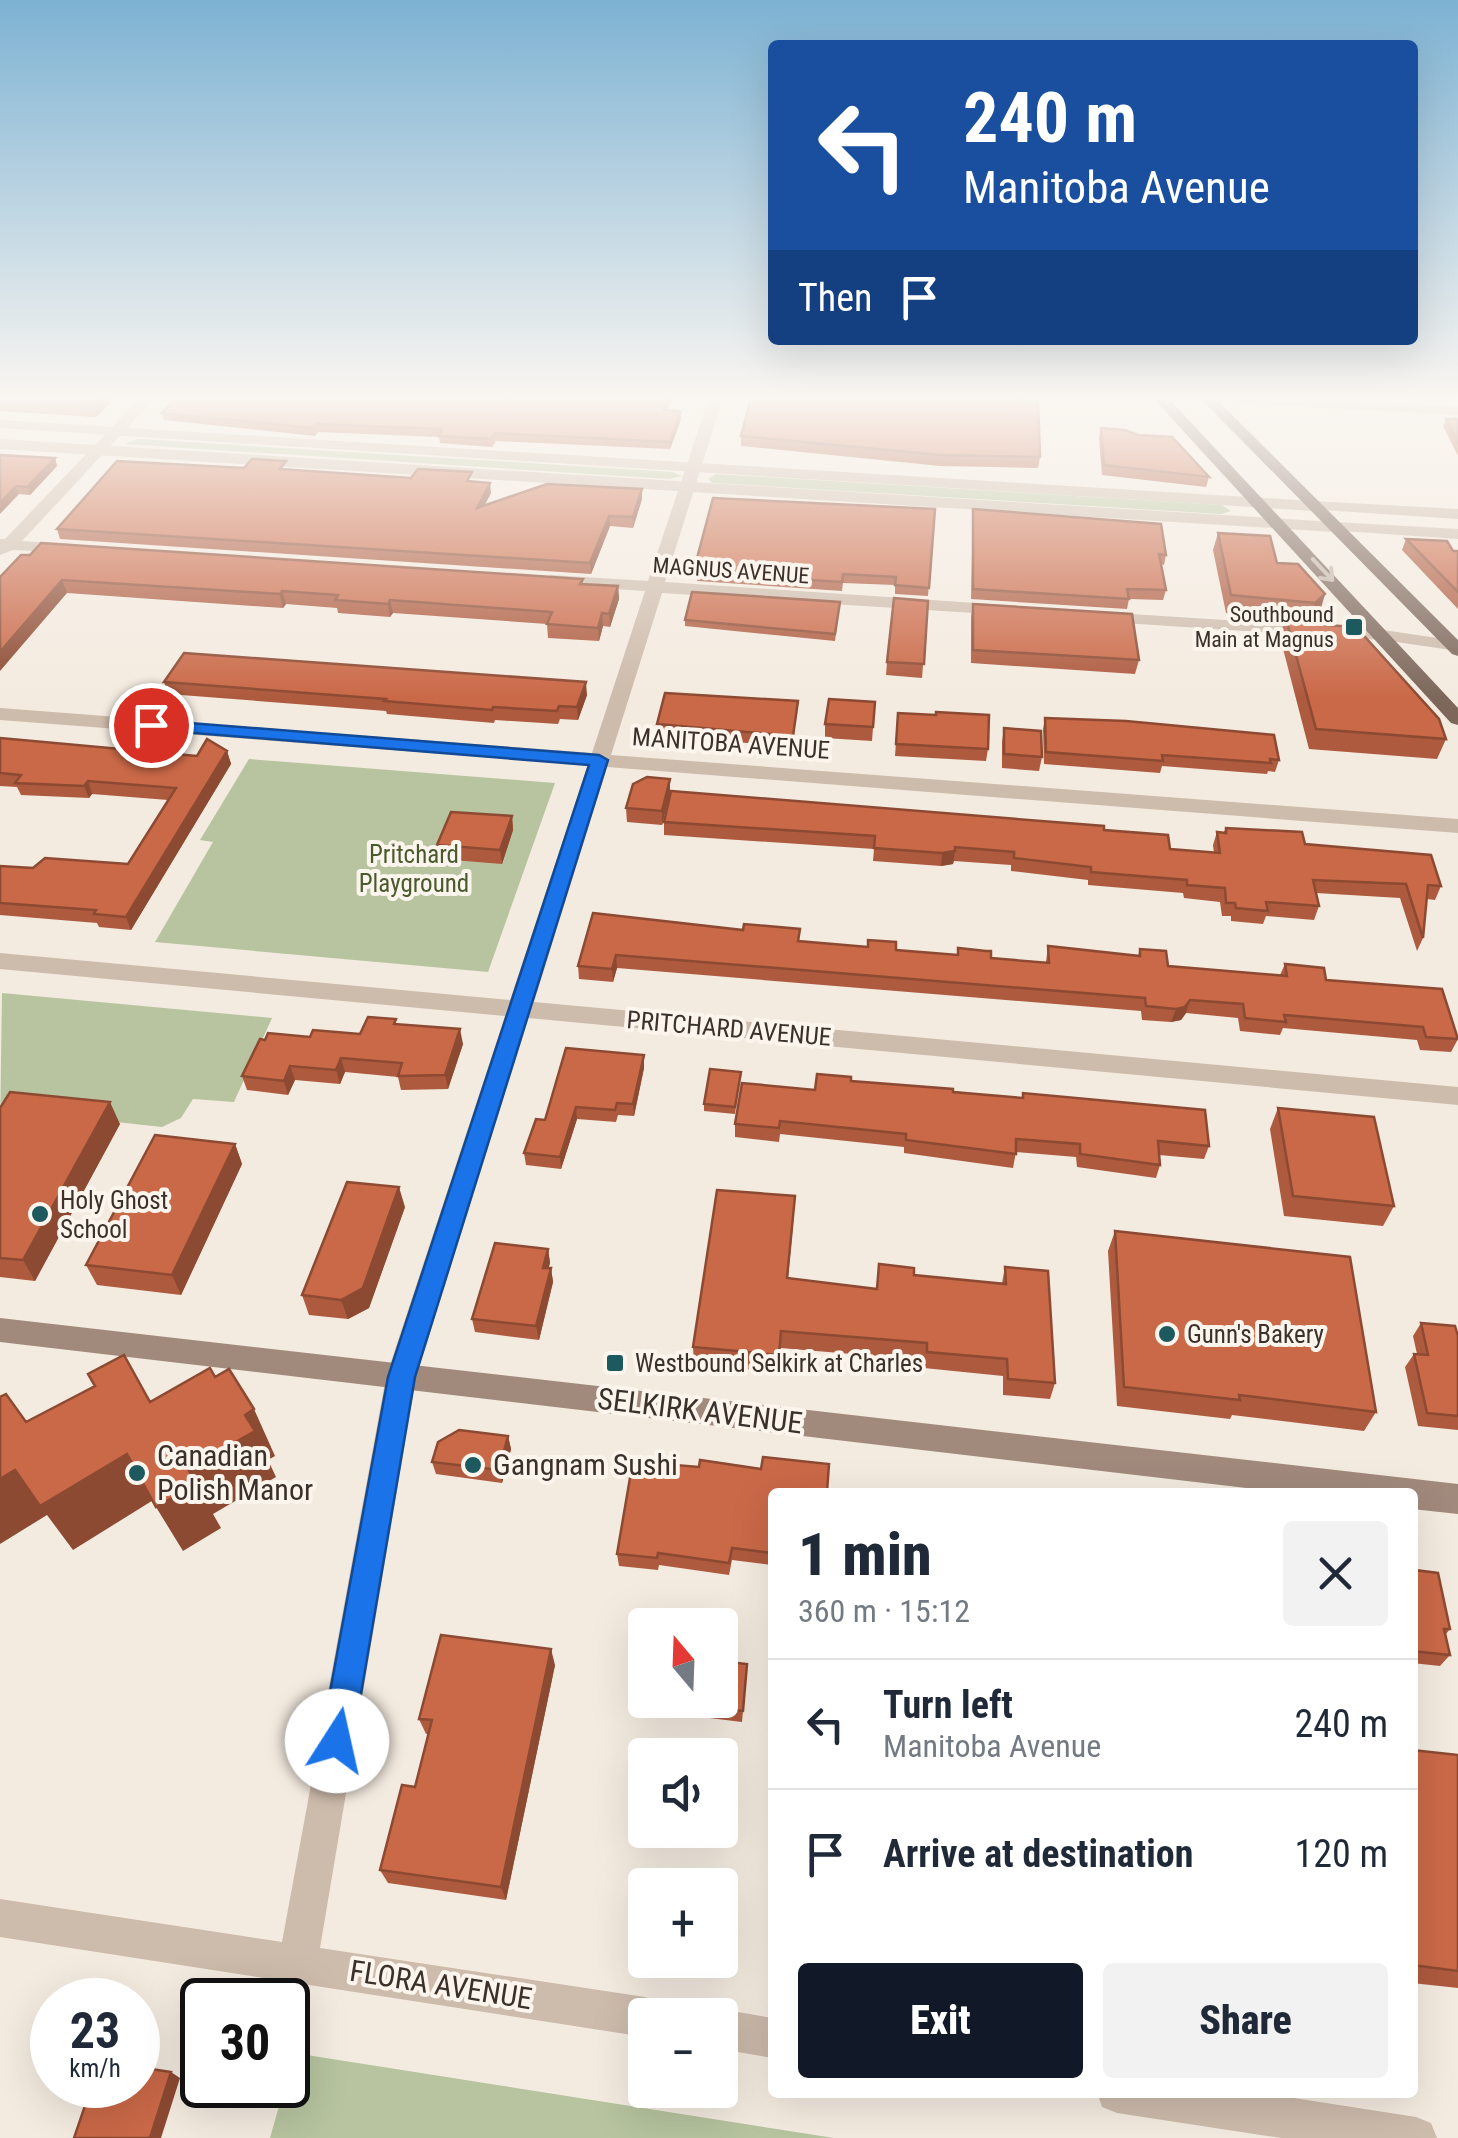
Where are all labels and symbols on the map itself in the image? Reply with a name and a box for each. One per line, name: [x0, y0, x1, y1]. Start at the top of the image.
street label: MAGNUS AVENUE: [652, 553, 810, 588]
one-way arrow: [1311, 558, 1335, 582]
place label: Southbound Main at Magnus: [1195, 602, 1334, 652]
marker: Southbound Main at Magnus: [1343, 616, 1365, 638]
pin: [109, 683, 194, 768]
street label: MANITOBA AVENUE: [631, 722, 831, 765]
park label: Pritchard Playground: [359, 840, 469, 898]
street label: PRITCHARD AVENUE: [626, 1005, 832, 1052]
place label: Holy Ghost School: [60, 1186, 168, 1244]
marker: Holy Ghost School: [29, 1203, 51, 1225]
place label: Gunn's Bakery: [1187, 1320, 1324, 1349]
marker: Gunn's Bakery: [1156, 1323, 1178, 1345]
place label: Westbound Selkirk at Charles: [635, 1349, 923, 1378]
marker: Westbound Selkirk at Charles: [604, 1352, 626, 1374]
street label: SELKIRK AVENUE: [596, 1381, 804, 1440]
place label: Canadian Polish Manor: [157, 1438, 313, 1507]
place label: Gangnam Sushi: [493, 1447, 678, 1482]
marker: Gangnam Sushi: [462, 1454, 484, 1476]
marker: Canadian Polish Manor: [126, 1462, 148, 1484]
north arrow: [628, 1608, 738, 1718]
position arrow: [285, 1689, 389, 1793]
street label: FLORA AVENUE: [347, 1953, 535, 2016]
speed limit sign: 30: [180, 1978, 310, 2108]

